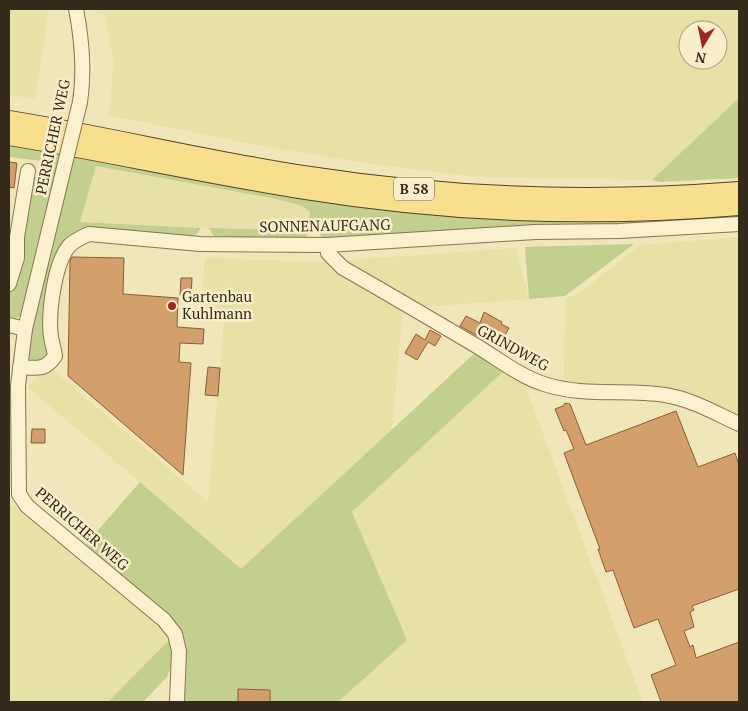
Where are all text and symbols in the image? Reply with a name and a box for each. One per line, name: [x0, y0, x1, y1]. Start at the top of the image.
north arrow: [678, 20, 728, 70]
text: N: [693, 48, 708, 69]
street label: PERRICHER WEG: [30, 77, 74, 196]
road number: B 58: [394, 178, 434, 200]
street label: SONNENAUFGANG: [259, 214, 391, 236]
place label: Gartenbau Kuhlmann: [182, 286, 252, 323]
marker: Gartenbau Kuhlmann: [166, 300, 178, 312]
street label: GRINDWEG: [474, 319, 554, 375]
street label: PERRICHER WEG: [32, 482, 134, 575]

